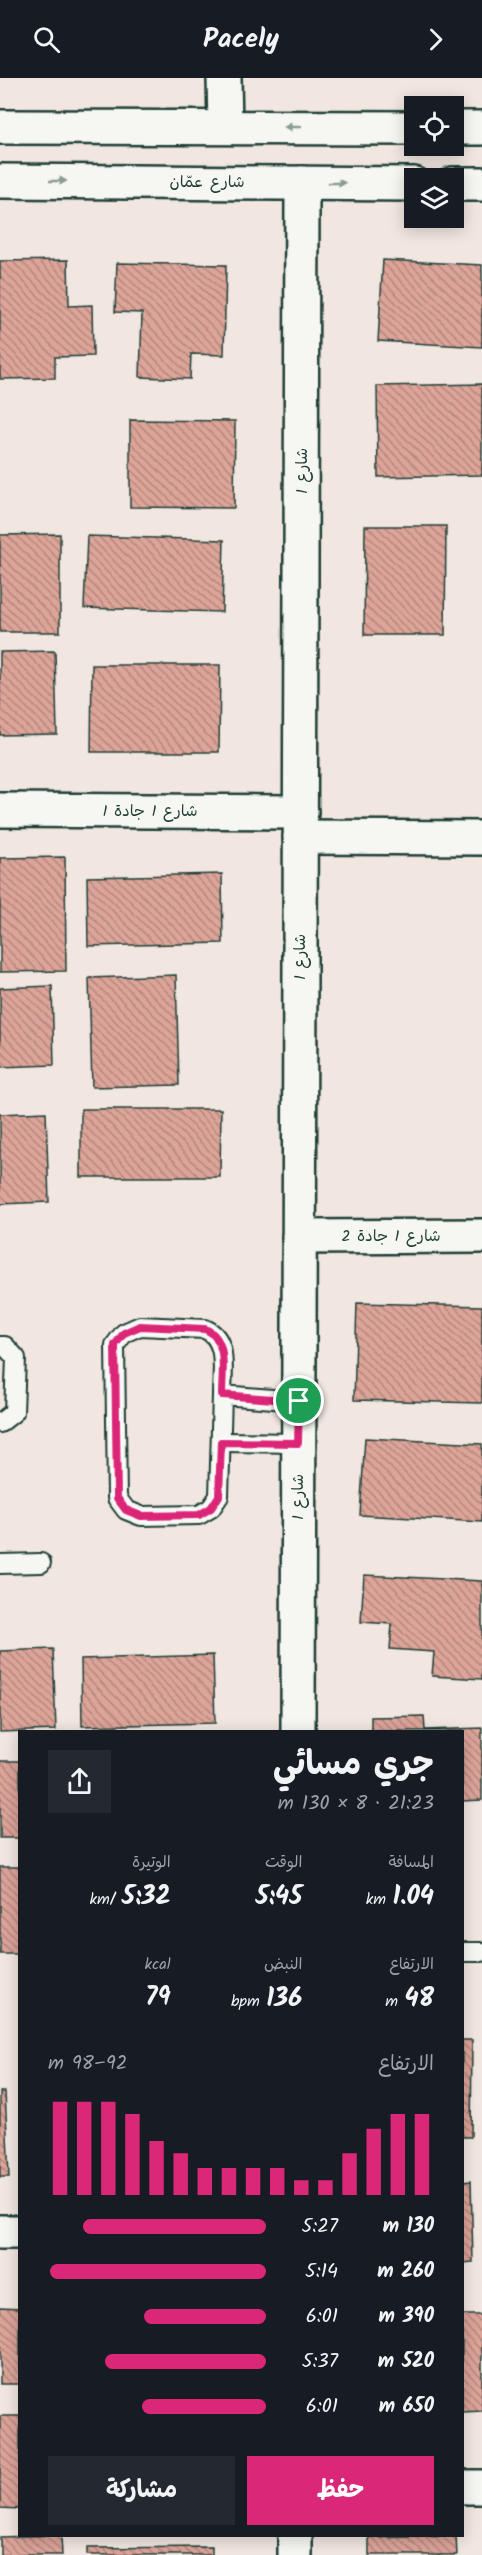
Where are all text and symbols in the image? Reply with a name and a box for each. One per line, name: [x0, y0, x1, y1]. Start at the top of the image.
text: Pacely: [203, 18, 279, 61]
icon: search: [30, 23, 63, 56]
icon: forward: [419, 23, 452, 56]
map controls: [404, 96, 464, 228]
button: locate: [404, 96, 464, 156]
one-way arrow: [283, 122, 302, 132]
button: layers: [404, 168, 464, 228]
street label: شارع عمّان: [169, 170, 245, 195]
one-way arrow: [49, 176, 68, 186]
one-way arrow: [328, 178, 347, 188]
street label: شارع 1: [290, 448, 315, 494]
street label: شارع 1 جادة 1: [102, 799, 198, 824]
street label: شارع 1: [288, 934, 313, 980]
street label: شارع 1 جادة 2: [341, 1224, 441, 1249]
pin: [273, 1375, 324, 1426]
icon: arrive: [282, 1384, 315, 1417]
street label: شارع 1: [286, 1474, 311, 1520]
text: جري مسائي: [273, 1739, 434, 1792]
button: share: [48, 1750, 111, 1813]
text: 21:23 · 8 × 130 m: [278, 1788, 434, 1820]
text: الوتيرة: [132, 1850, 171, 1875]
text: الوقت: [265, 1850, 302, 1875]
text: المسافة: [388, 1850, 434, 1875]
text: 5:32: [122, 1876, 171, 1918]
text: 5:45: [255, 1876, 302, 1918]
text: 1.04: [392, 1876, 434, 1918]
text: /km: [89, 1887, 122, 1912]
text: km: [366, 1887, 392, 1912]
text: kcal: [145, 1952, 171, 1977]
text: النبض: [264, 1952, 302, 1977]
text: الارتفاع: [389, 1952, 434, 1977]
text: 79: [145, 1977, 171, 2019]
text: 136: [266, 1978, 302, 2020]
text: 48: [404, 1978, 434, 2020]
text: bpm: [231, 1989, 266, 2014]
text: m: [385, 1989, 404, 2014]
text: 92–98 m: [48, 2048, 127, 2080]
text: الارتفاع: [378, 2049, 434, 2081]
text: 5:27: [302, 2211, 338, 2243]
text: 130 m: [383, 2211, 434, 2243]
text: 5:14: [305, 2256, 338, 2288]
text: 260 m: [377, 2256, 434, 2288]
text: 6:01: [306, 2301, 338, 2333]
text: 390 m: [379, 2301, 434, 2333]
text: 5:37: [302, 2346, 338, 2378]
text: 520 m: [378, 2346, 434, 2378]
text: 6:01: [306, 2391, 338, 2423]
text: 650 m: [379, 2391, 434, 2423]
button: مشاركة: [48, 2456, 235, 2525]
button: حفظ: [247, 2456, 434, 2525]

